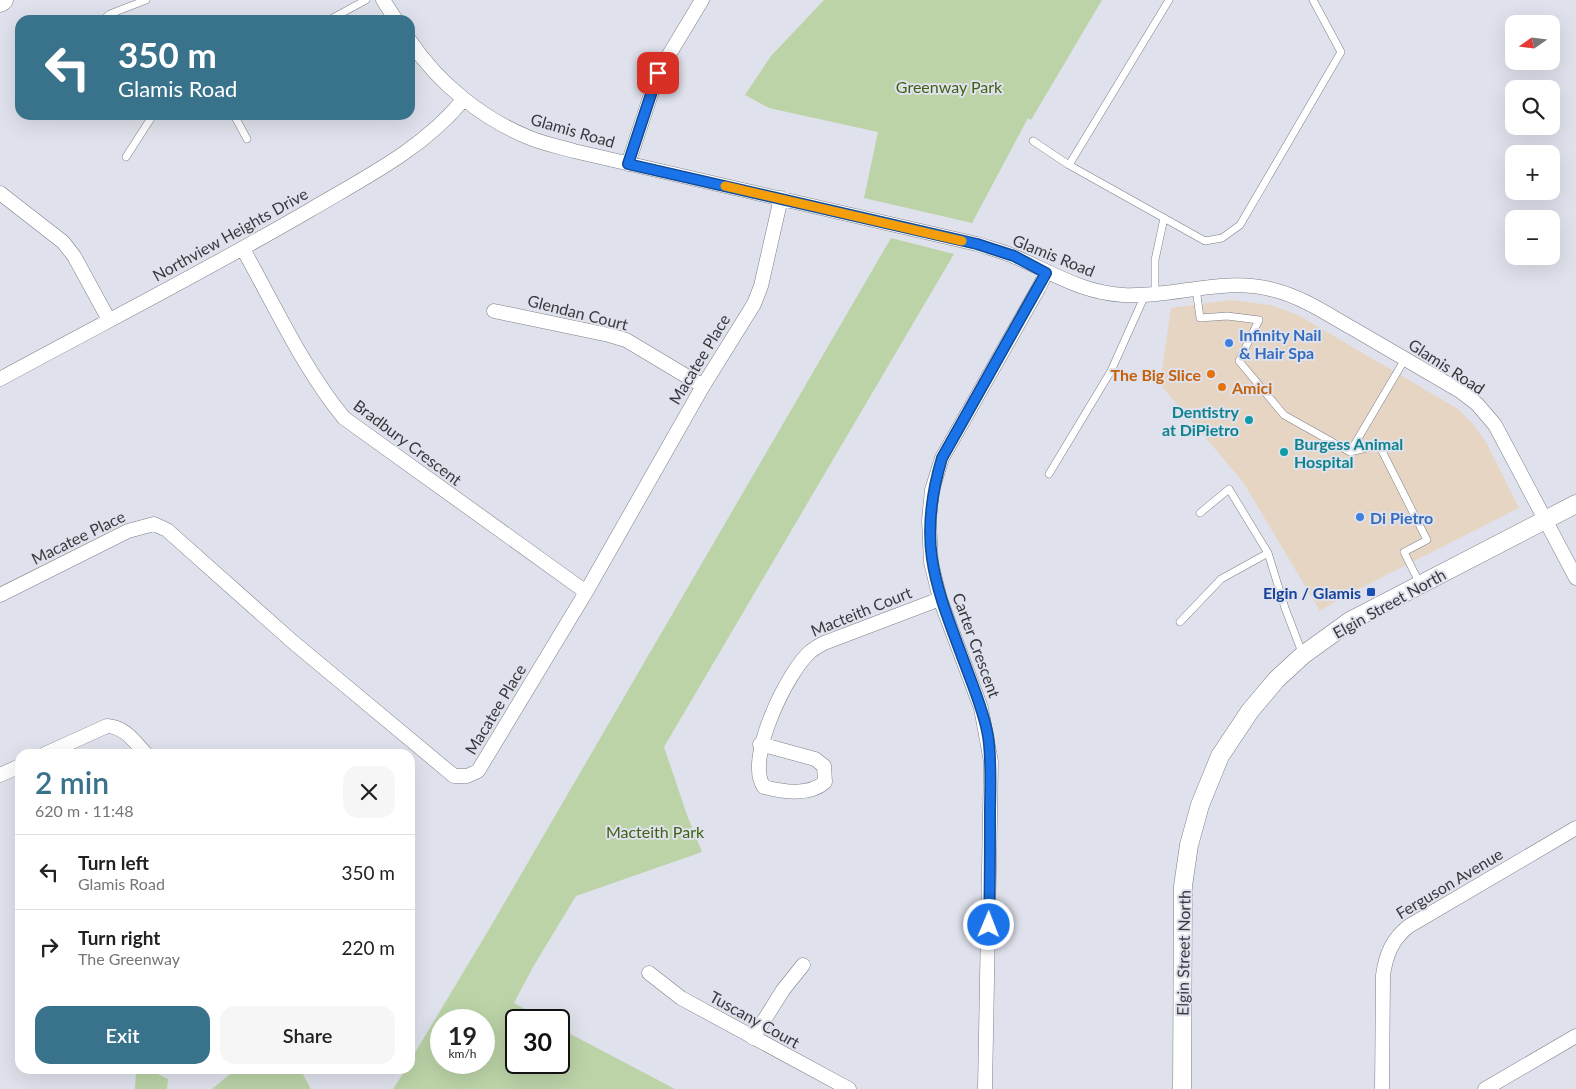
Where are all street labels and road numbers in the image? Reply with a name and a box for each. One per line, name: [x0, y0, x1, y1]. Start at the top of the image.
street label: Glamis Road: [529, 109, 617, 151]
street label: Northview Heights Drive: [149, 183, 311, 285]
street label: Glamis Road: [1010, 230, 1098, 280]
street label: Glendan Court: [526, 290, 630, 334]
street label: Macatee Place: [665, 310, 733, 408]
street label: Glamis Road: [1405, 334, 1489, 398]
street label: Bradbury Crescent: [350, 395, 466, 489]
street label: Macatee Place: [28, 506, 128, 568]
street label: Elgin Street North: [1329, 564, 1449, 642]
street label: Macteith Court: [808, 582, 914, 640]
street label: Carter Crescent: [949, 590, 1005, 700]
street label: Macatee Place: [461, 660, 529, 758]
street label: Ferguson Avenue: [1392, 844, 1506, 922]
street label: Elgin Street North: [1172, 890, 1194, 1016]
street label: Tuscany Court: [707, 986, 804, 1052]

